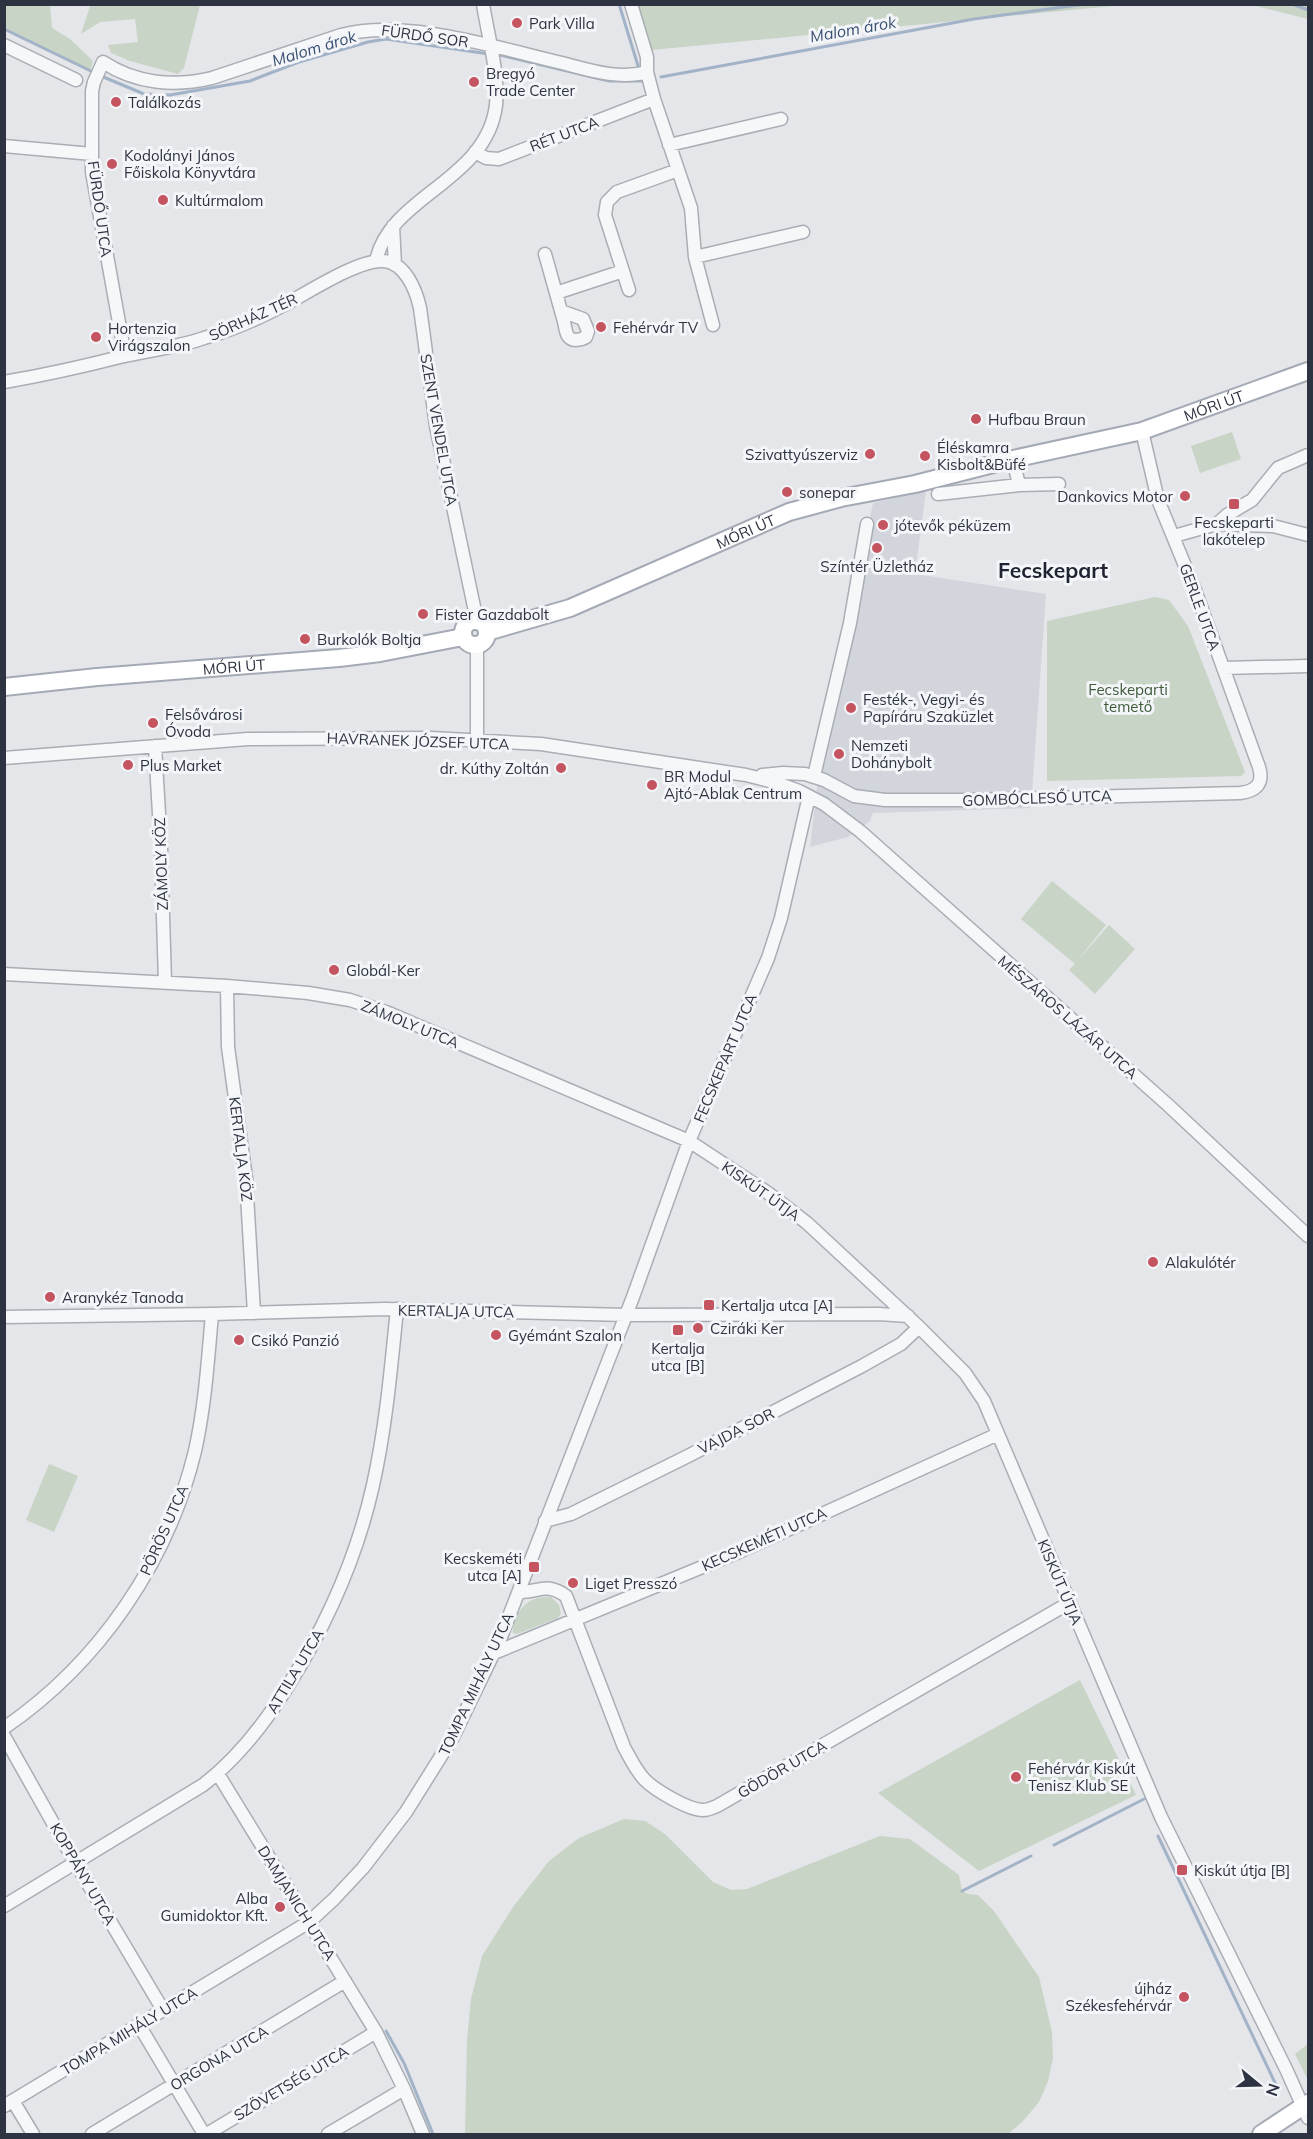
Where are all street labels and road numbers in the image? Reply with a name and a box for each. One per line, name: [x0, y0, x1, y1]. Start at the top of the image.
street label: FÜRDŐ SOR: [380, 20, 470, 52]
street label: RÉT UTCA: [527, 112, 601, 156]
street label: FÜRDŐ UTCA: [84, 160, 116, 258]
street label: SÖRHÁZ TÉR: [206, 289, 300, 345]
street label: SZENT VENDEL UTCA: [416, 352, 462, 508]
street label: MÓRI ÚT: [1181, 386, 1246, 425]
street label: MÓRI ÚT: [713, 510, 778, 552]
street label: GERLE UTCA: [1175, 561, 1225, 653]
street label: MÓRI ÚT: [202, 654, 266, 678]
street label: HAVRANEK JÓZSEF UTCA: [326, 728, 510, 754]
street label: GOMBÓCLESŐ UTCA: [962, 786, 1112, 810]
street label: ZÁMOLY KÖZ: [150, 817, 172, 911]
street label: MÉSZÁROS LÁZÁR UTCA: [994, 951, 1142, 1083]
street label: FECSKEPART UTCA: [689, 991, 761, 1125]
street label: ZÁMOLY UTCA: [358, 996, 462, 1052]
street label: KERTALJA KÖZ: [225, 1096, 257, 1203]
street label: KISKÚT ÚTJA: [718, 1157, 804, 1225]
street label: KERTALJA UTCA: [398, 1300, 514, 1322]
street label: VAJDA SOR: [695, 1404, 777, 1458]
street label: PÖRÖS UTCA: [136, 1482, 192, 1578]
street label: KECSKEMÉTI UTCA: [699, 1503, 829, 1575]
street label: KISKÚT ÚTJA: [1033, 1536, 1087, 1628]
street label: TOMPA MIHÁLY UTCA: [435, 1609, 517, 1759]
street label: ATTILA UTCA: [262, 1625, 328, 1717]
street label: GÖDÖR UTCA: [734, 1736, 830, 1802]
street label: KOPPÁNY UTCA: [46, 1820, 120, 1928]
street label: DAMJANICH UTCA: [254, 1842, 340, 1964]
street label: TOMPA MIHÁLY UTCA: [57, 1983, 201, 2079]
street label: ORGONA UTCA: [167, 2021, 271, 2095]
street label: SZÖVETSÉG UTCA: [230, 2041, 352, 2125]

